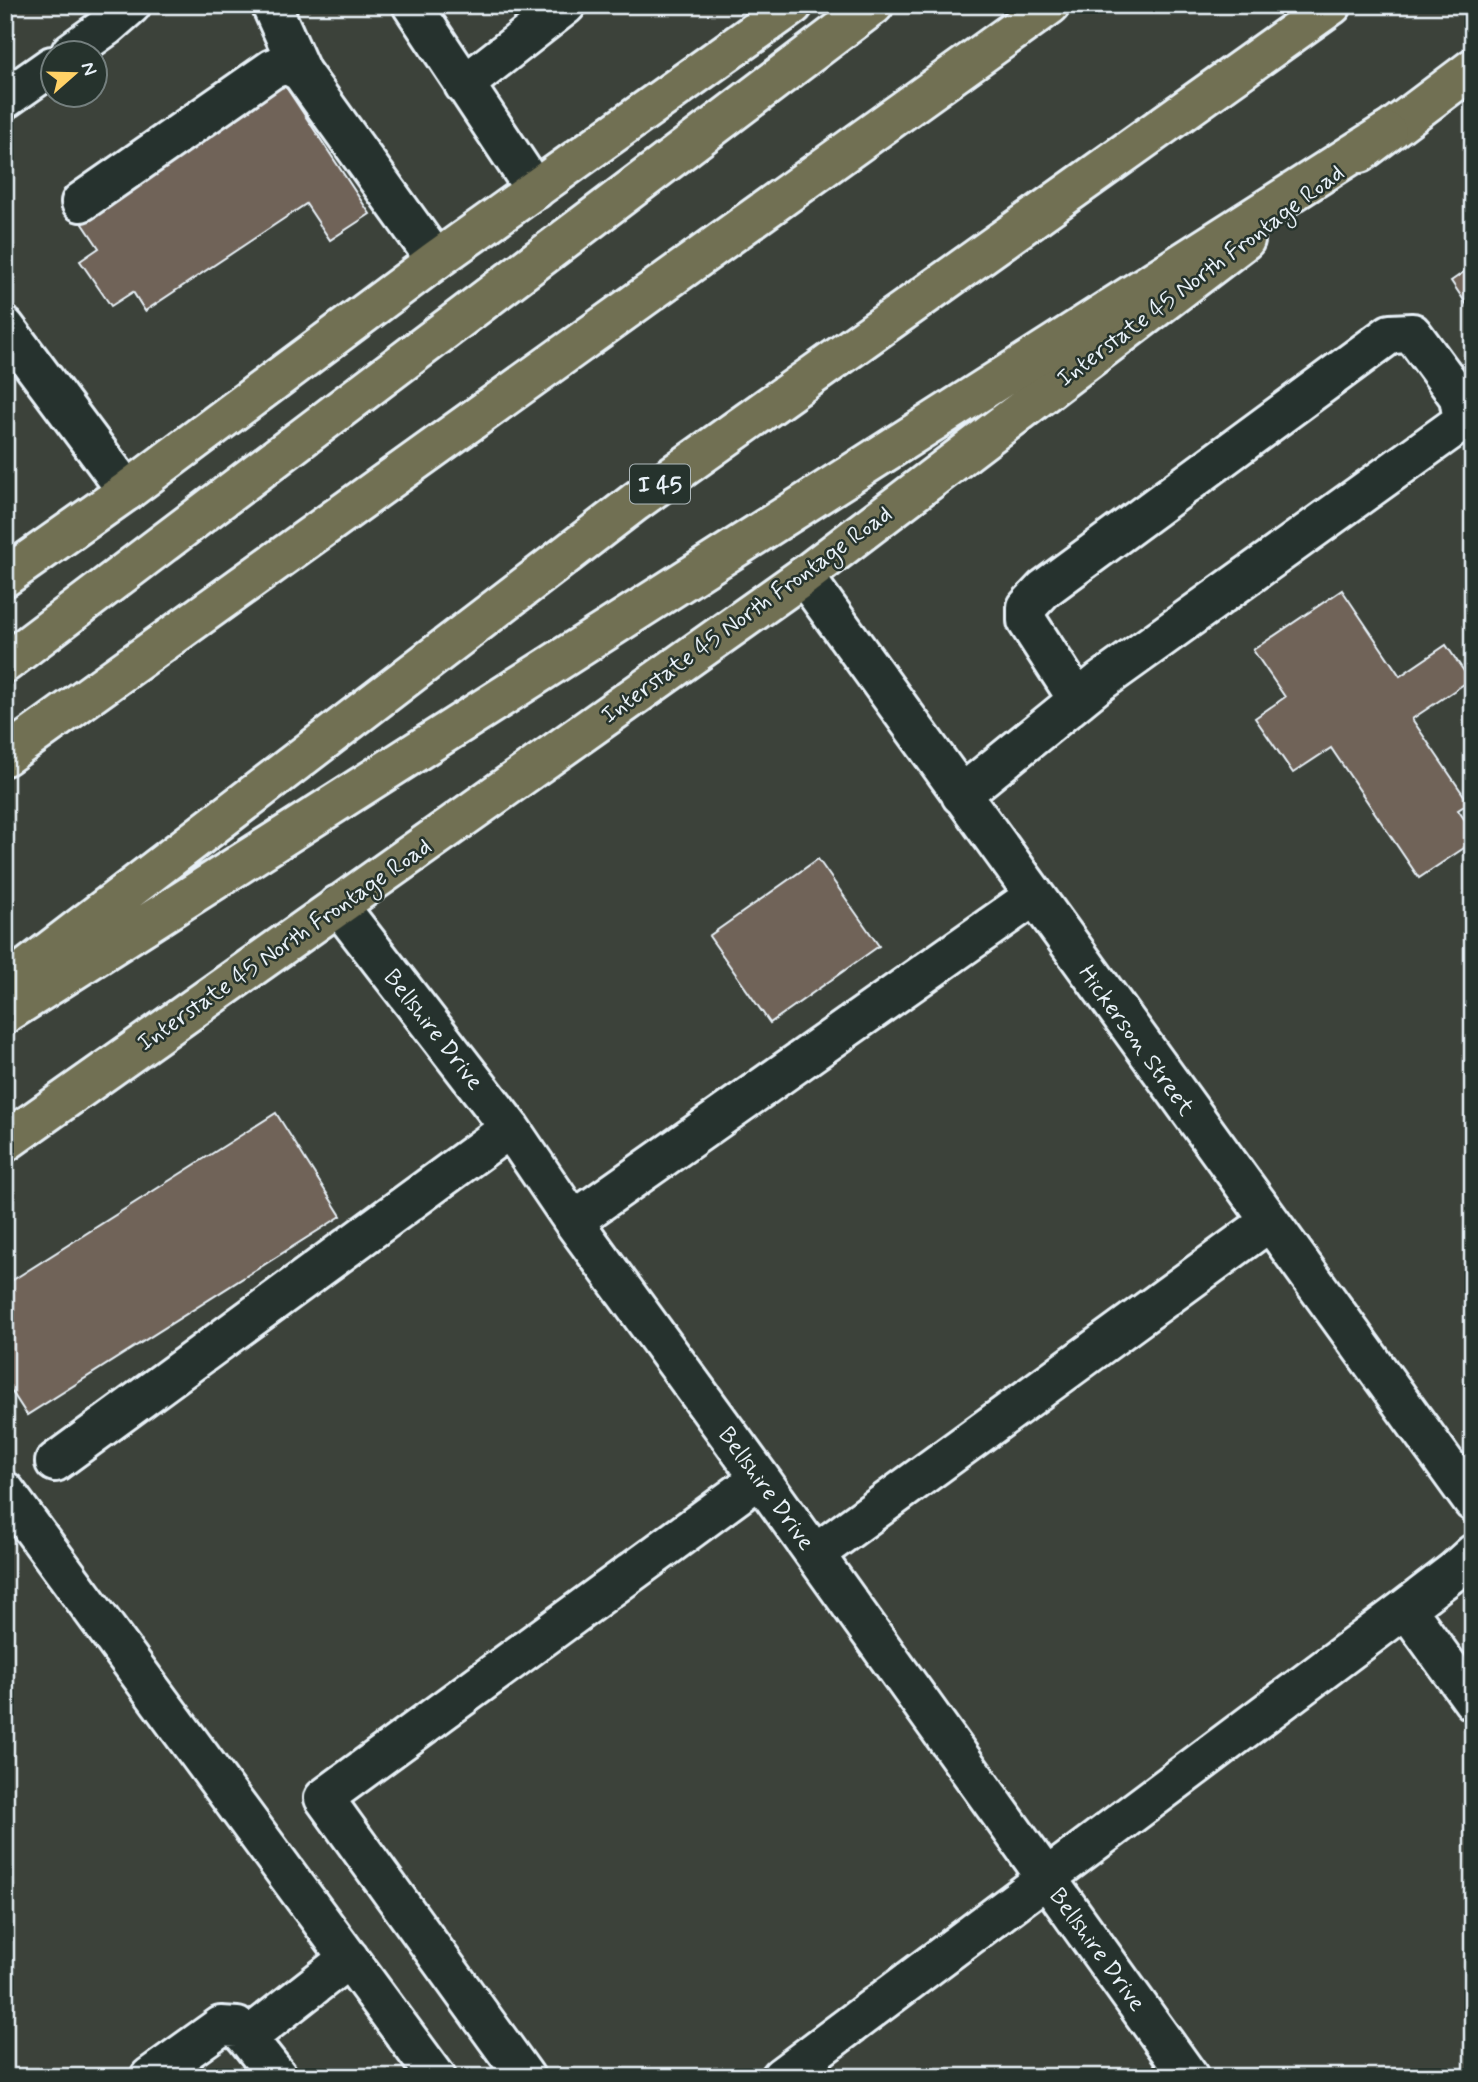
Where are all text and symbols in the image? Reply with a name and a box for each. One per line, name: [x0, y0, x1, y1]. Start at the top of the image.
north arrow: [38, 38, 108, 108]
text: N: [75, 58, 102, 79]
street label: Interstate 45 North Frontage Road: [1051, 158, 1352, 396]
road number: I 45: [630, 464, 690, 504]
street label: Interstate 45 North Frontage Road: [595, 499, 900, 733]
street label: Interstate 45 North Frontage Road: [132, 832, 439, 1061]
street label: Hickerson Street: [1071, 959, 1201, 1122]
street label: Bellshire Drive: [376, 963, 490, 1097]
street label: Bellshire Drive: [711, 1421, 821, 1557]
street label: Bellshire Drive: [1042, 1882, 1152, 2018]

